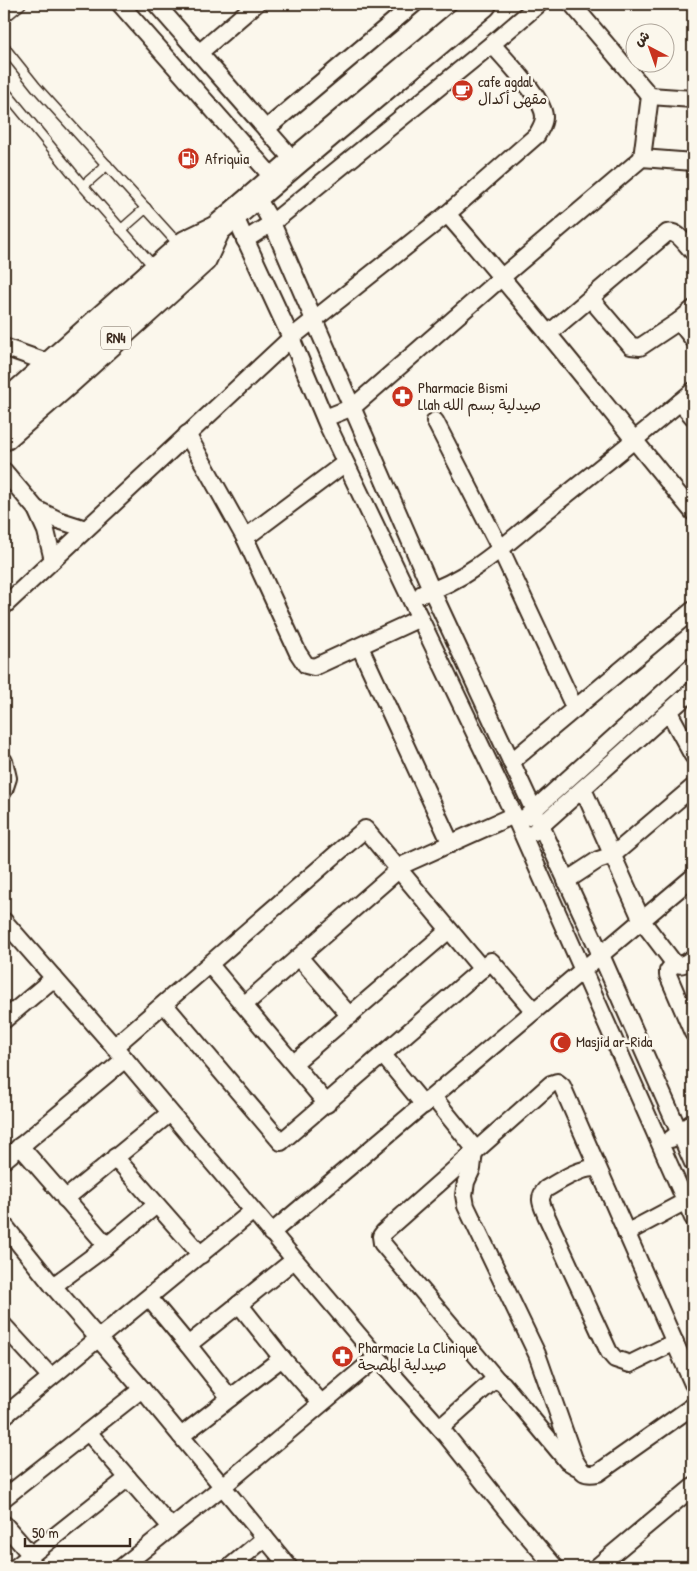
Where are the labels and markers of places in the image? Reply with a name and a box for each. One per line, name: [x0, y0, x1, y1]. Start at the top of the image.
place label: cafe agdal مقهى أكدال: [478, 71, 547, 109]
cafe icon: cafe agdal مقهى أكدال: [450, 79, 474, 103]
fuel station icon: Afriquia: [177, 147, 201, 171]
place label: Afriquia: [205, 148, 249, 169]
place label: Pharmacie Bismi Llah صيدلية بسم الله: [418, 377, 541, 417]
pharmacy icon: Pharmacie Bismi Llah صيدلية بسم الله: [390, 385, 414, 409]
mosque icon: Masjid ar-Rida: [548, 1030, 572, 1054]
place label: Masjid ar-Rida: [576, 1031, 653, 1052]
place label: Pharmacie La Clinique صيدلية المصحة: [358, 1337, 477, 1375]
pharmacy icon: Pharmacie La Clinique صيدلية المصحة: [330, 1345, 354, 1369]

